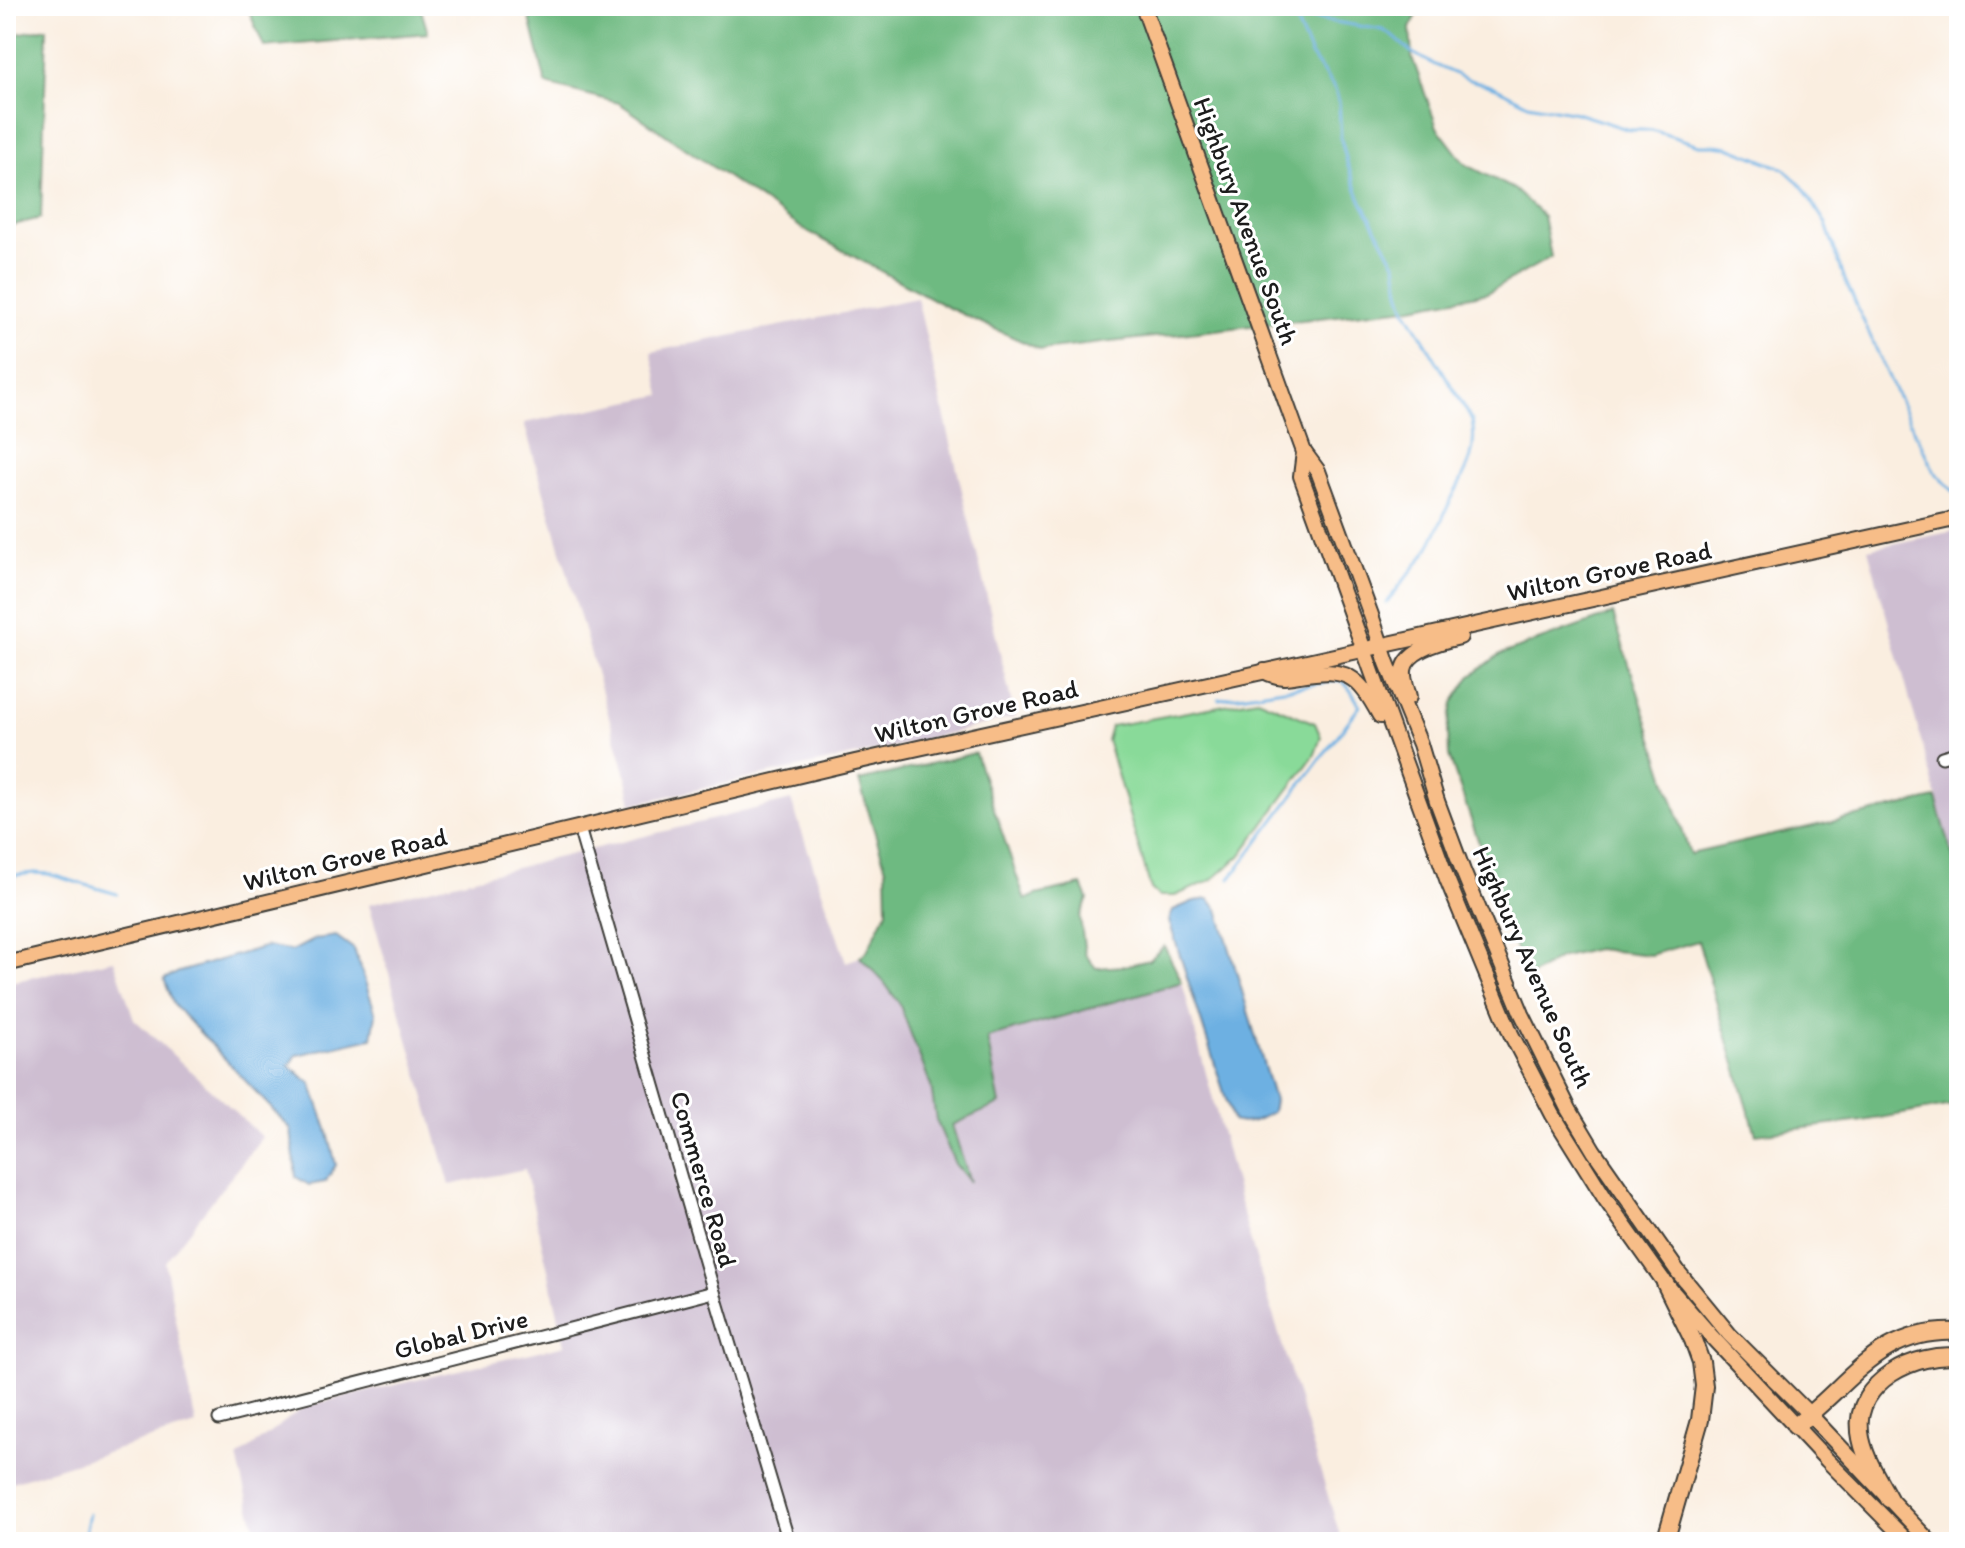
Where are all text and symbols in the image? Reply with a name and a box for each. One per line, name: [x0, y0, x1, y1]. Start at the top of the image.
street label: Highbury Avenue South: [1186, 93, 1306, 349]
street label: Wilton Grove Road: [1504, 534, 1714, 608]
street label: Wilton Grove Road: [871, 672, 1081, 750]
street label: Wilton Grove Road: [240, 820, 450, 898]
street label: Highbury Avenue South: [1465, 841, 1601, 1093]
street label: Commerce Road: [664, 1087, 744, 1271]
street label: Global Drive: [391, 1302, 531, 1366]

